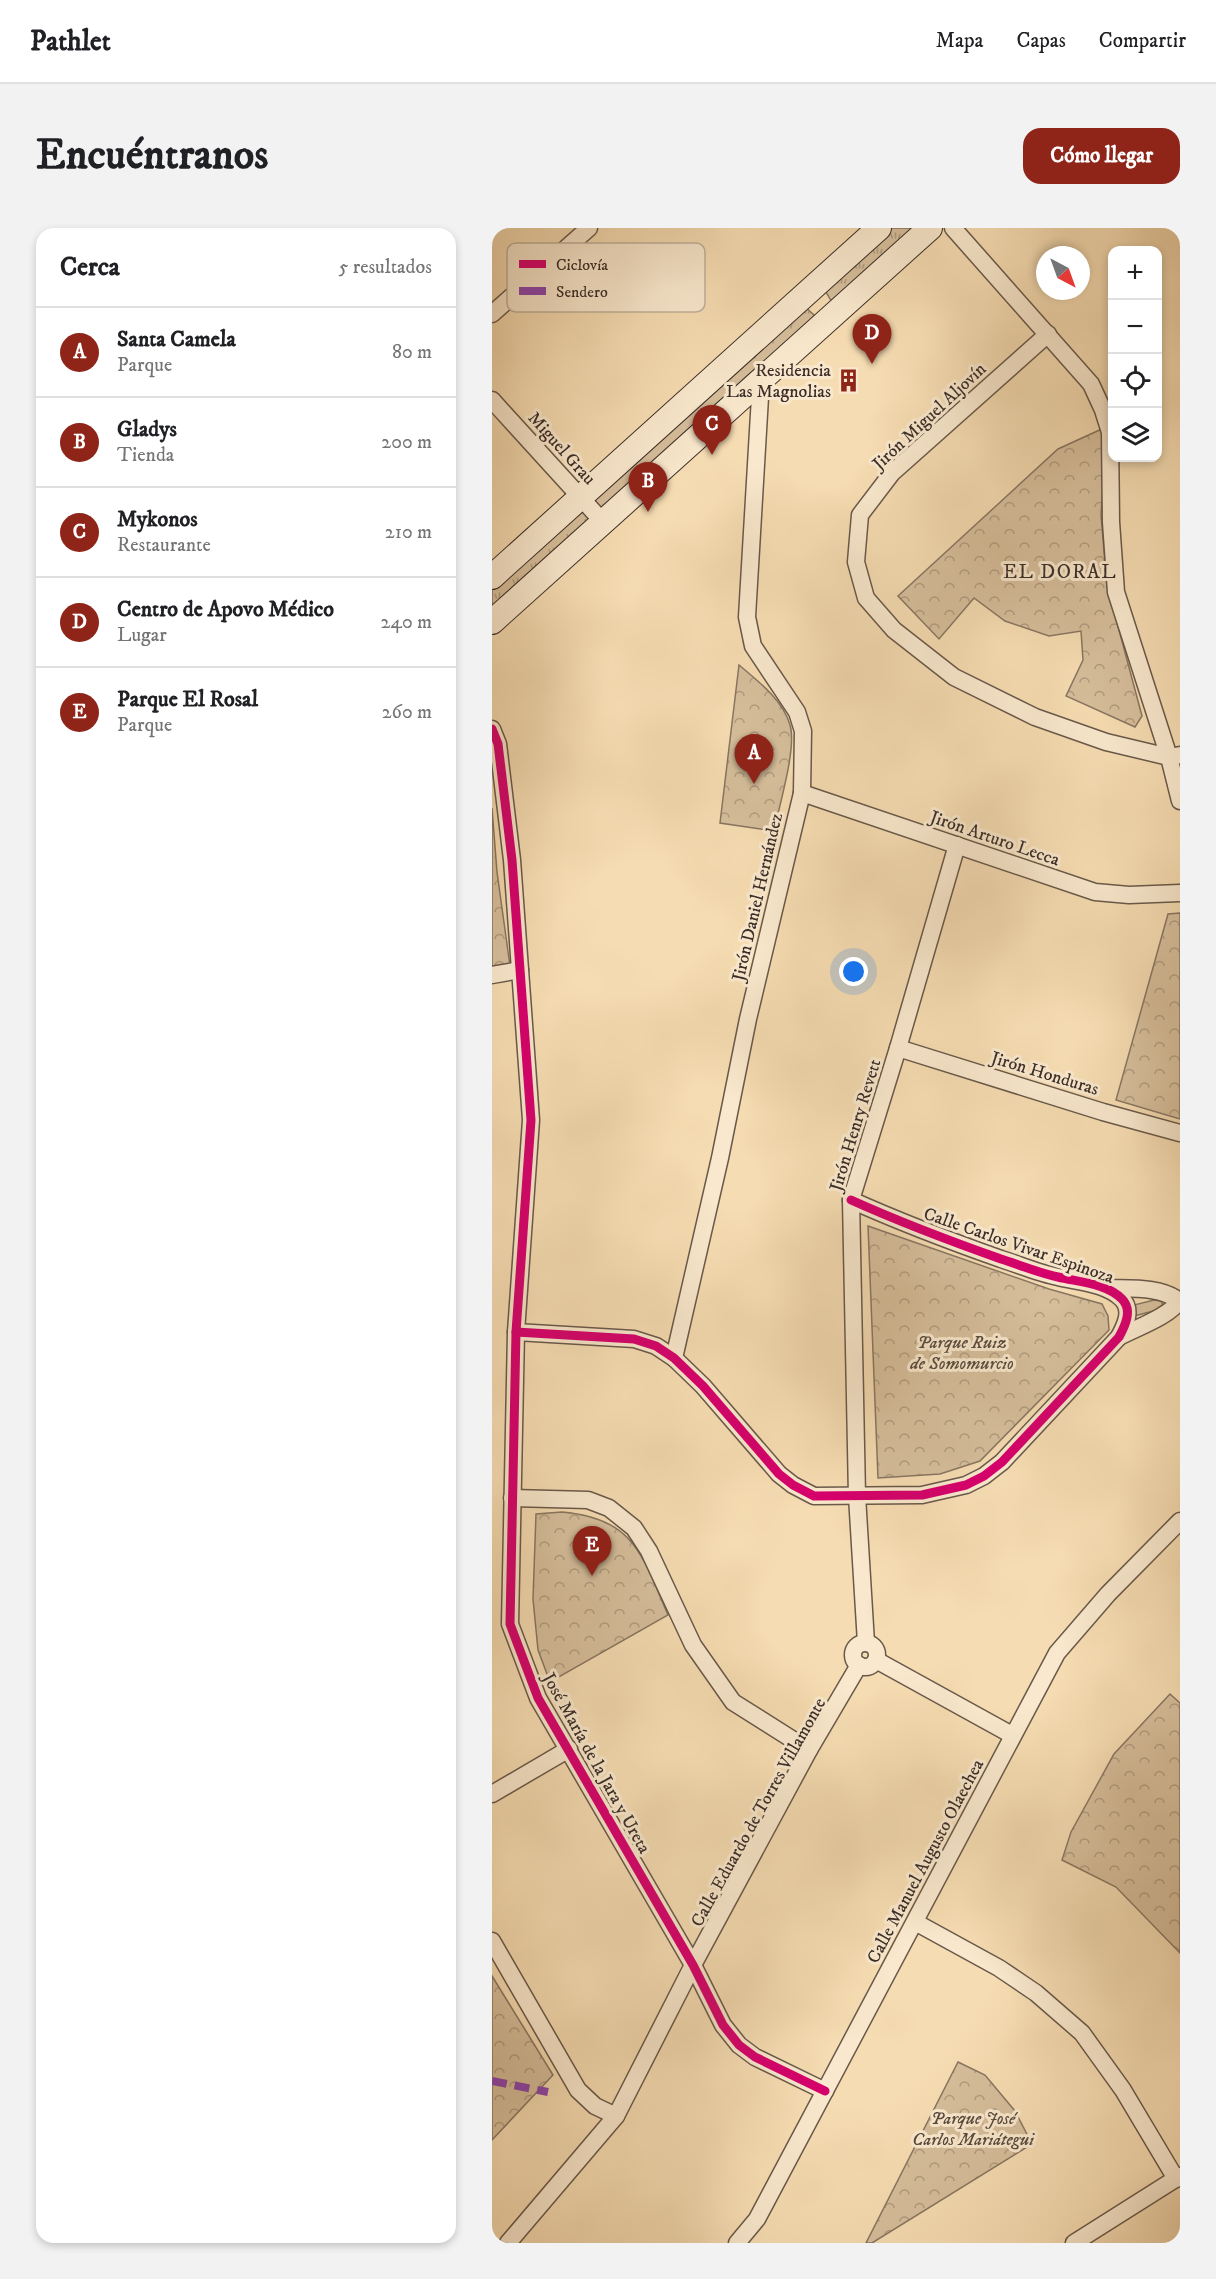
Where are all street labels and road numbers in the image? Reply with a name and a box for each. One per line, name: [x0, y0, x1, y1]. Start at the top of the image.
street label: Jirón Miguel Aljovín: [867, 358, 991, 476]
street label: Miguel Grau: [523, 408, 600, 490]
street label: Jirón Arturo Lecca: [925, 806, 1063, 872]
street label: Jirón Daniel Hernández: [728, 811, 788, 985]
street label: Jirón Honduras: [986, 1047, 1101, 1101]
street label: Jirón Henry Revett: [825, 1056, 887, 1196]
street label: Calle Carlos Vivar Espinoza: [921, 1203, 1117, 1289]
street label: José María de la Jara y Ureta: [536, 1668, 655, 1858]
street label: Calle Eduardo de Torres Villamonte: [687, 1694, 831, 1931]
street label: Calle Manuel Augusto Olaechea: [863, 1755, 989, 1967]

